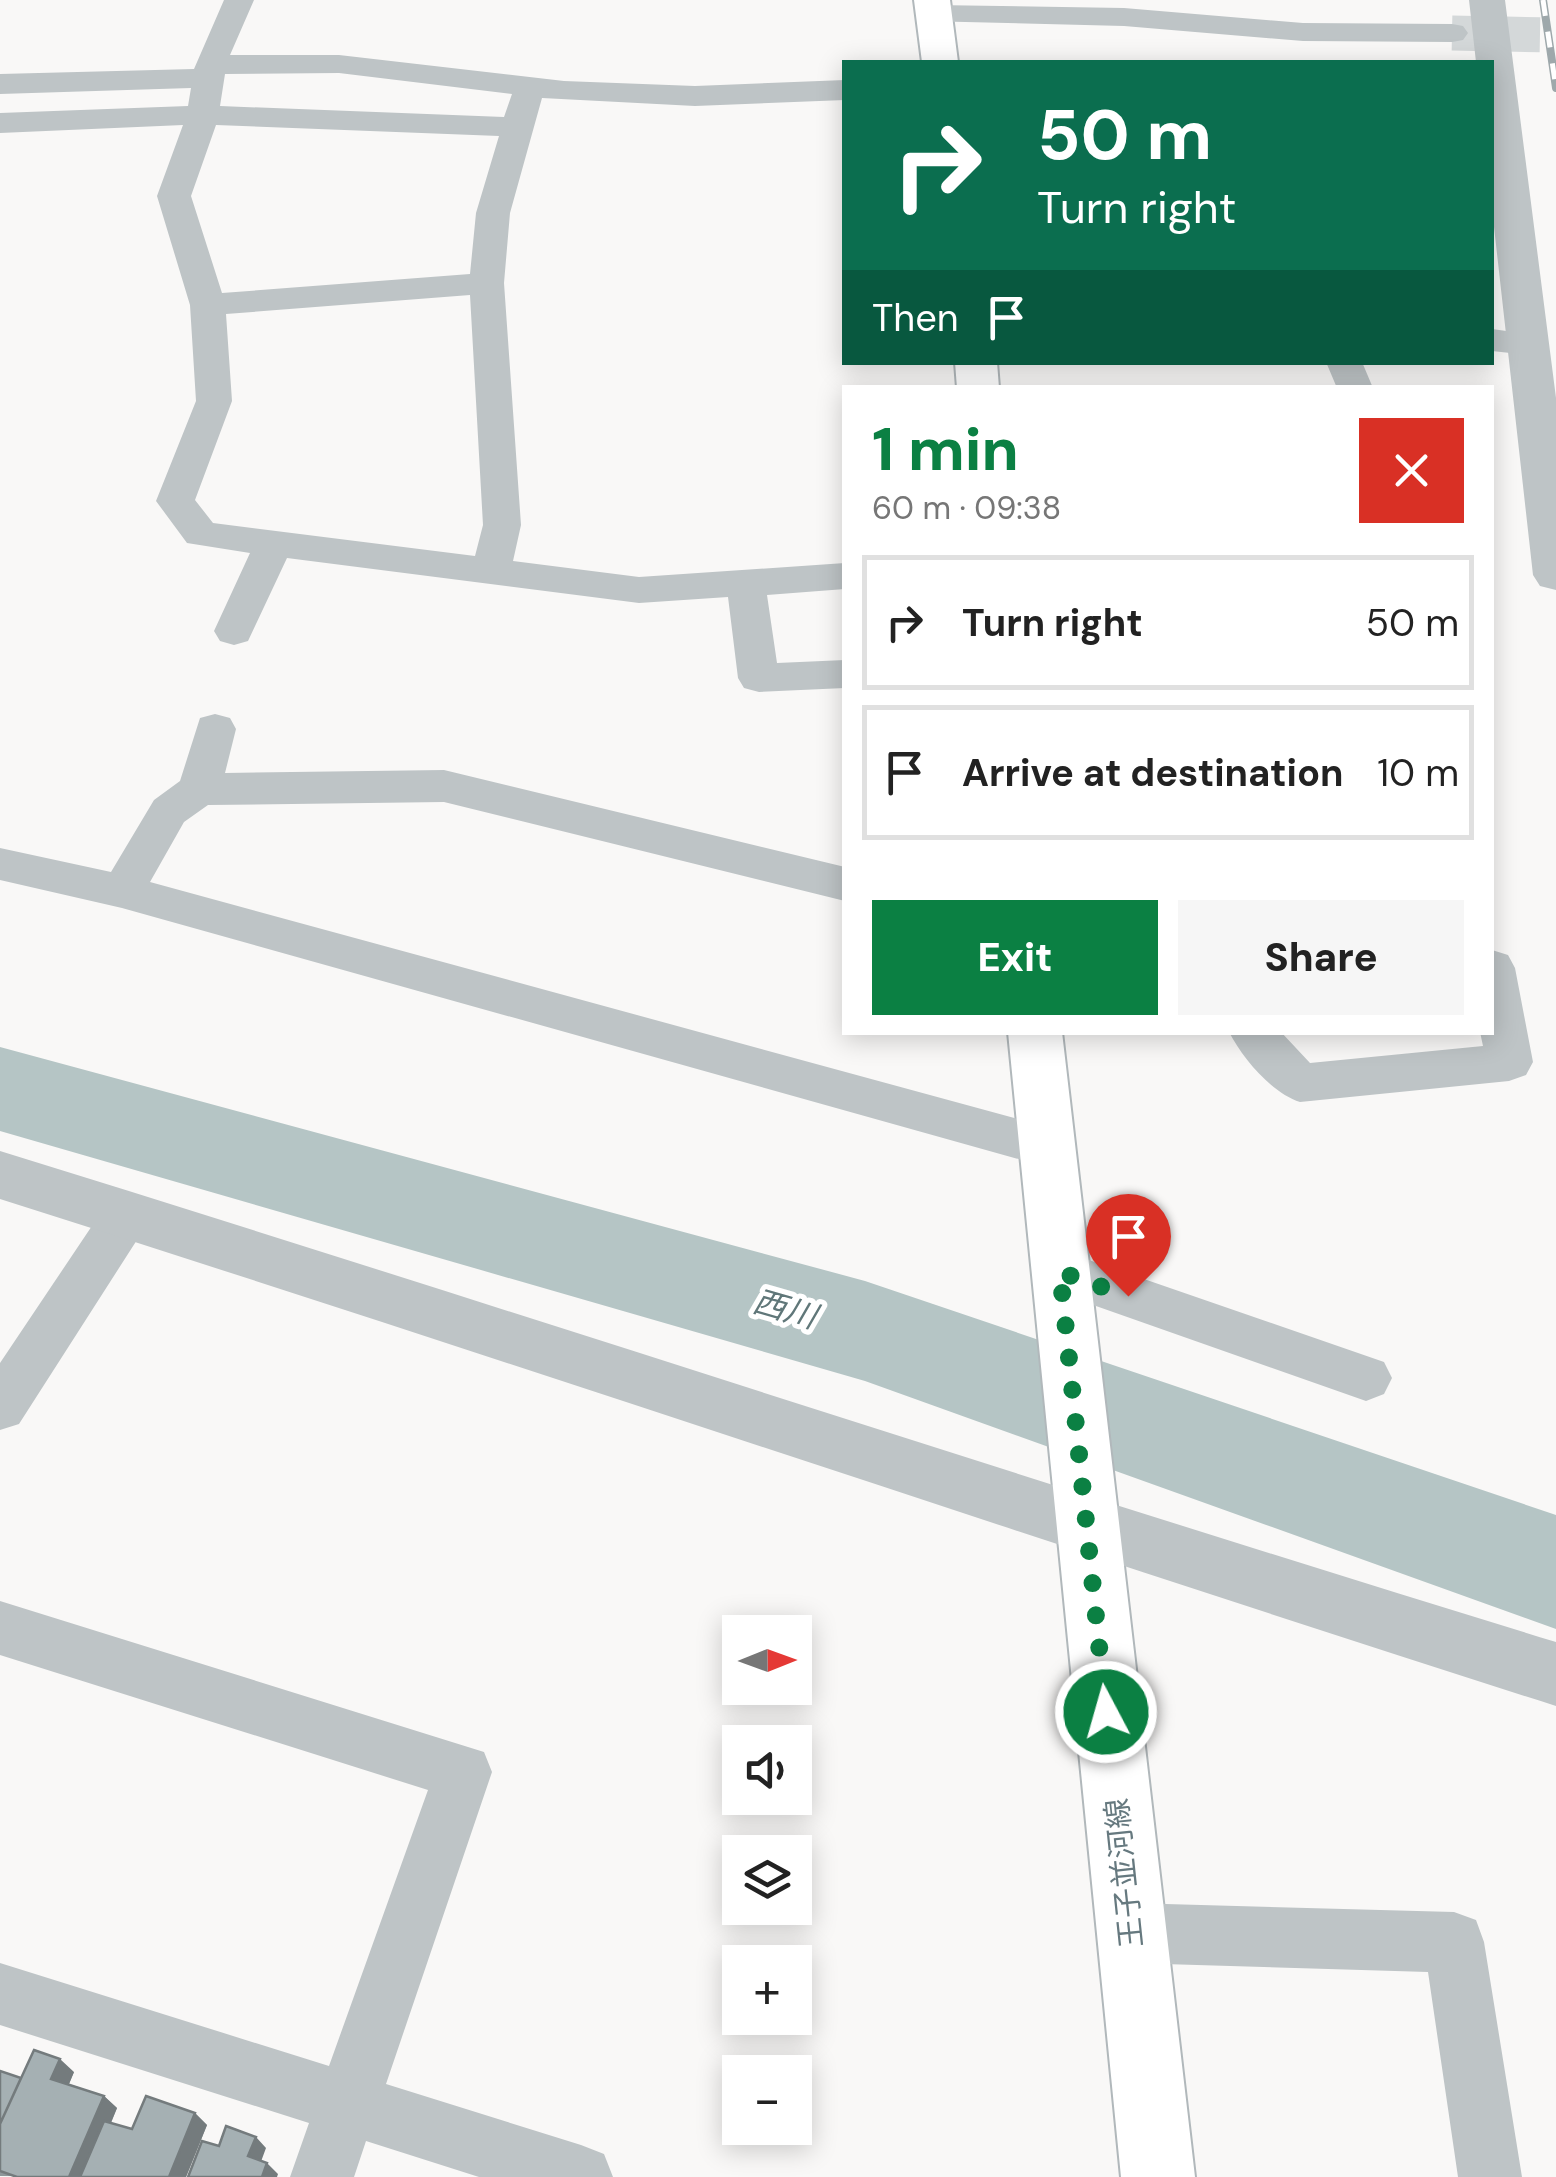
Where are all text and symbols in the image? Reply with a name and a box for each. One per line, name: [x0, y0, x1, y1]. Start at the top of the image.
text: 50 m: [1037, 90, 1212, 181]
icon: right: [872, 100, 1002, 230]
text: Turn right: [1037, 178, 1236, 237]
icon: arrive: [979, 290, 1034, 345]
text: Then: [872, 293, 959, 343]
text: 1 min: [872, 410, 1019, 489]
button: close: [1359, 418, 1464, 523]
text: 60 m · 09:38: [872, 487, 1061, 529]
icon: right: [877, 595, 932, 650]
text: Turn right: [962, 598, 1143, 648]
text: 50 m: [1366, 598, 1459, 648]
icon: arrive: [877, 745, 932, 800]
text: Arrive at destination: [962, 748, 1344, 798]
text: 10 m: [1377, 748, 1459, 798]
button: Exit: [872, 900, 1158, 1015]
button: Share: [1178, 900, 1464, 1015]
pin: [1086, 1194, 1171, 1297]
icon: arrive: [1101, 1209, 1156, 1264]
water label: 西川: [748, 1280, 824, 1339]
north arrow: [722, 1615, 812, 1705]
map controls: [722, 1615, 812, 2145]
position arrow: [1054, 1660, 1158, 1764]
button: sound: [722, 1725, 812, 1815]
street label: 王子並河線: [1097, 1796, 1151, 1950]
button: layers: [722, 1835, 812, 1925]
button: +: [722, 1945, 812, 2035]
button: −: [722, 2055, 812, 2145]

